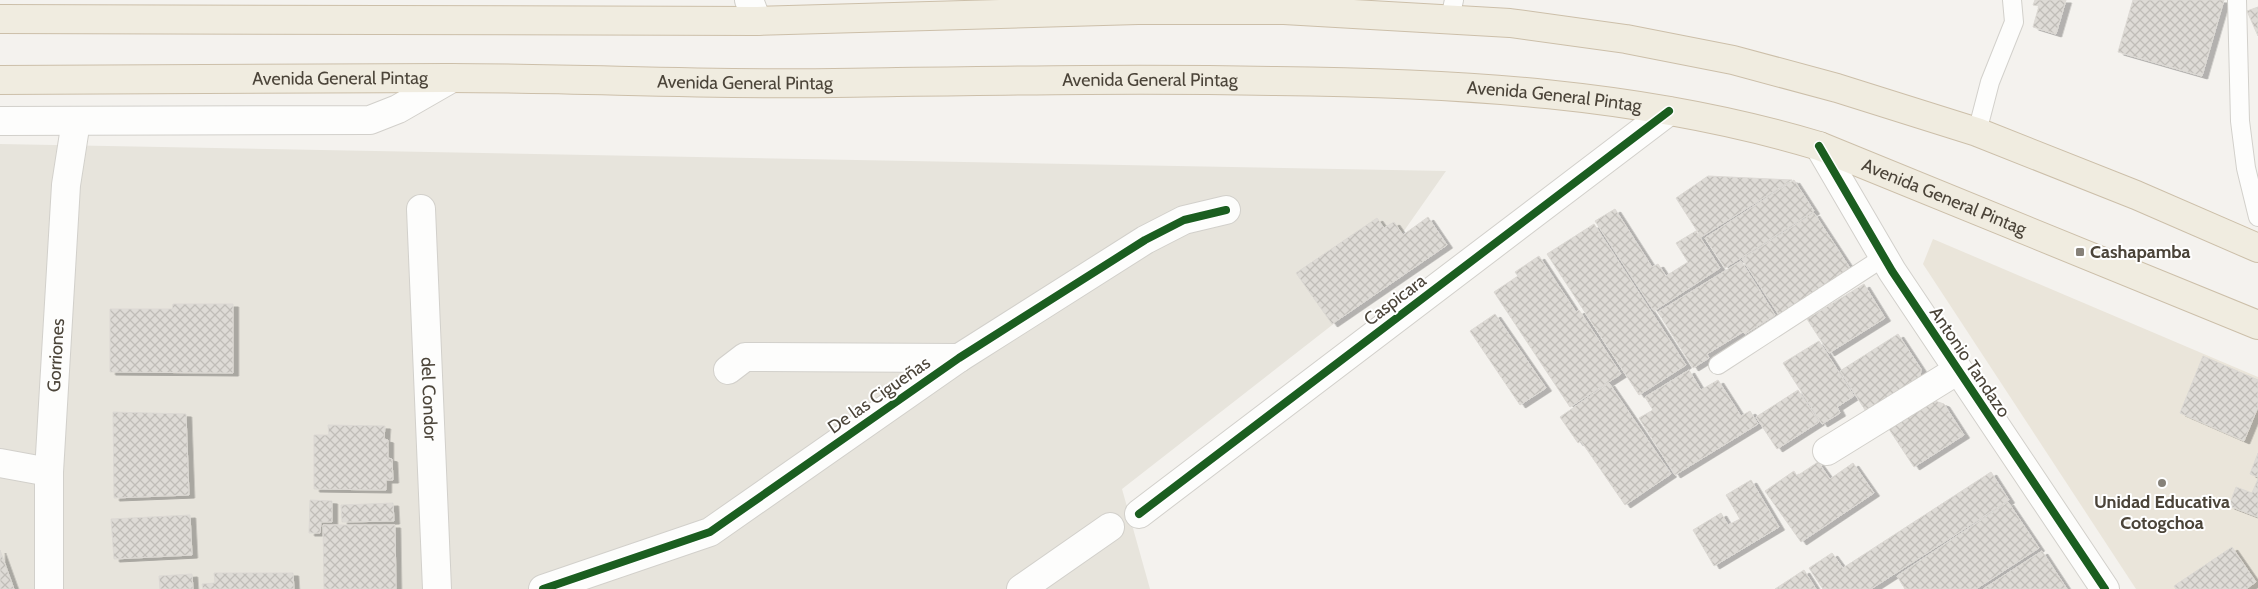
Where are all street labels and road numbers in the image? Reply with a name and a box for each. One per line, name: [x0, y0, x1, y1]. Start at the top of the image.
street label: Avenida General Pintag: [252, 67, 429, 90]
street label: Avenida General Pintag: [1062, 69, 1239, 91]
street label: Avenida General Pintag: [657, 71, 834, 94]
street label: Avenida General Pintag: [1466, 77, 1644, 117]
street label: Avenida General Pintag: [1859, 154, 2031, 241]
street label: Caspicara: [1360, 269, 1431, 330]
street label: Antonio Tandazo: [1925, 302, 2015, 422]
street label: Gorriones: [43, 318, 69, 393]
street label: De las Cigueñas: [824, 352, 934, 438]
street label: del Condor: [416, 356, 442, 442]

